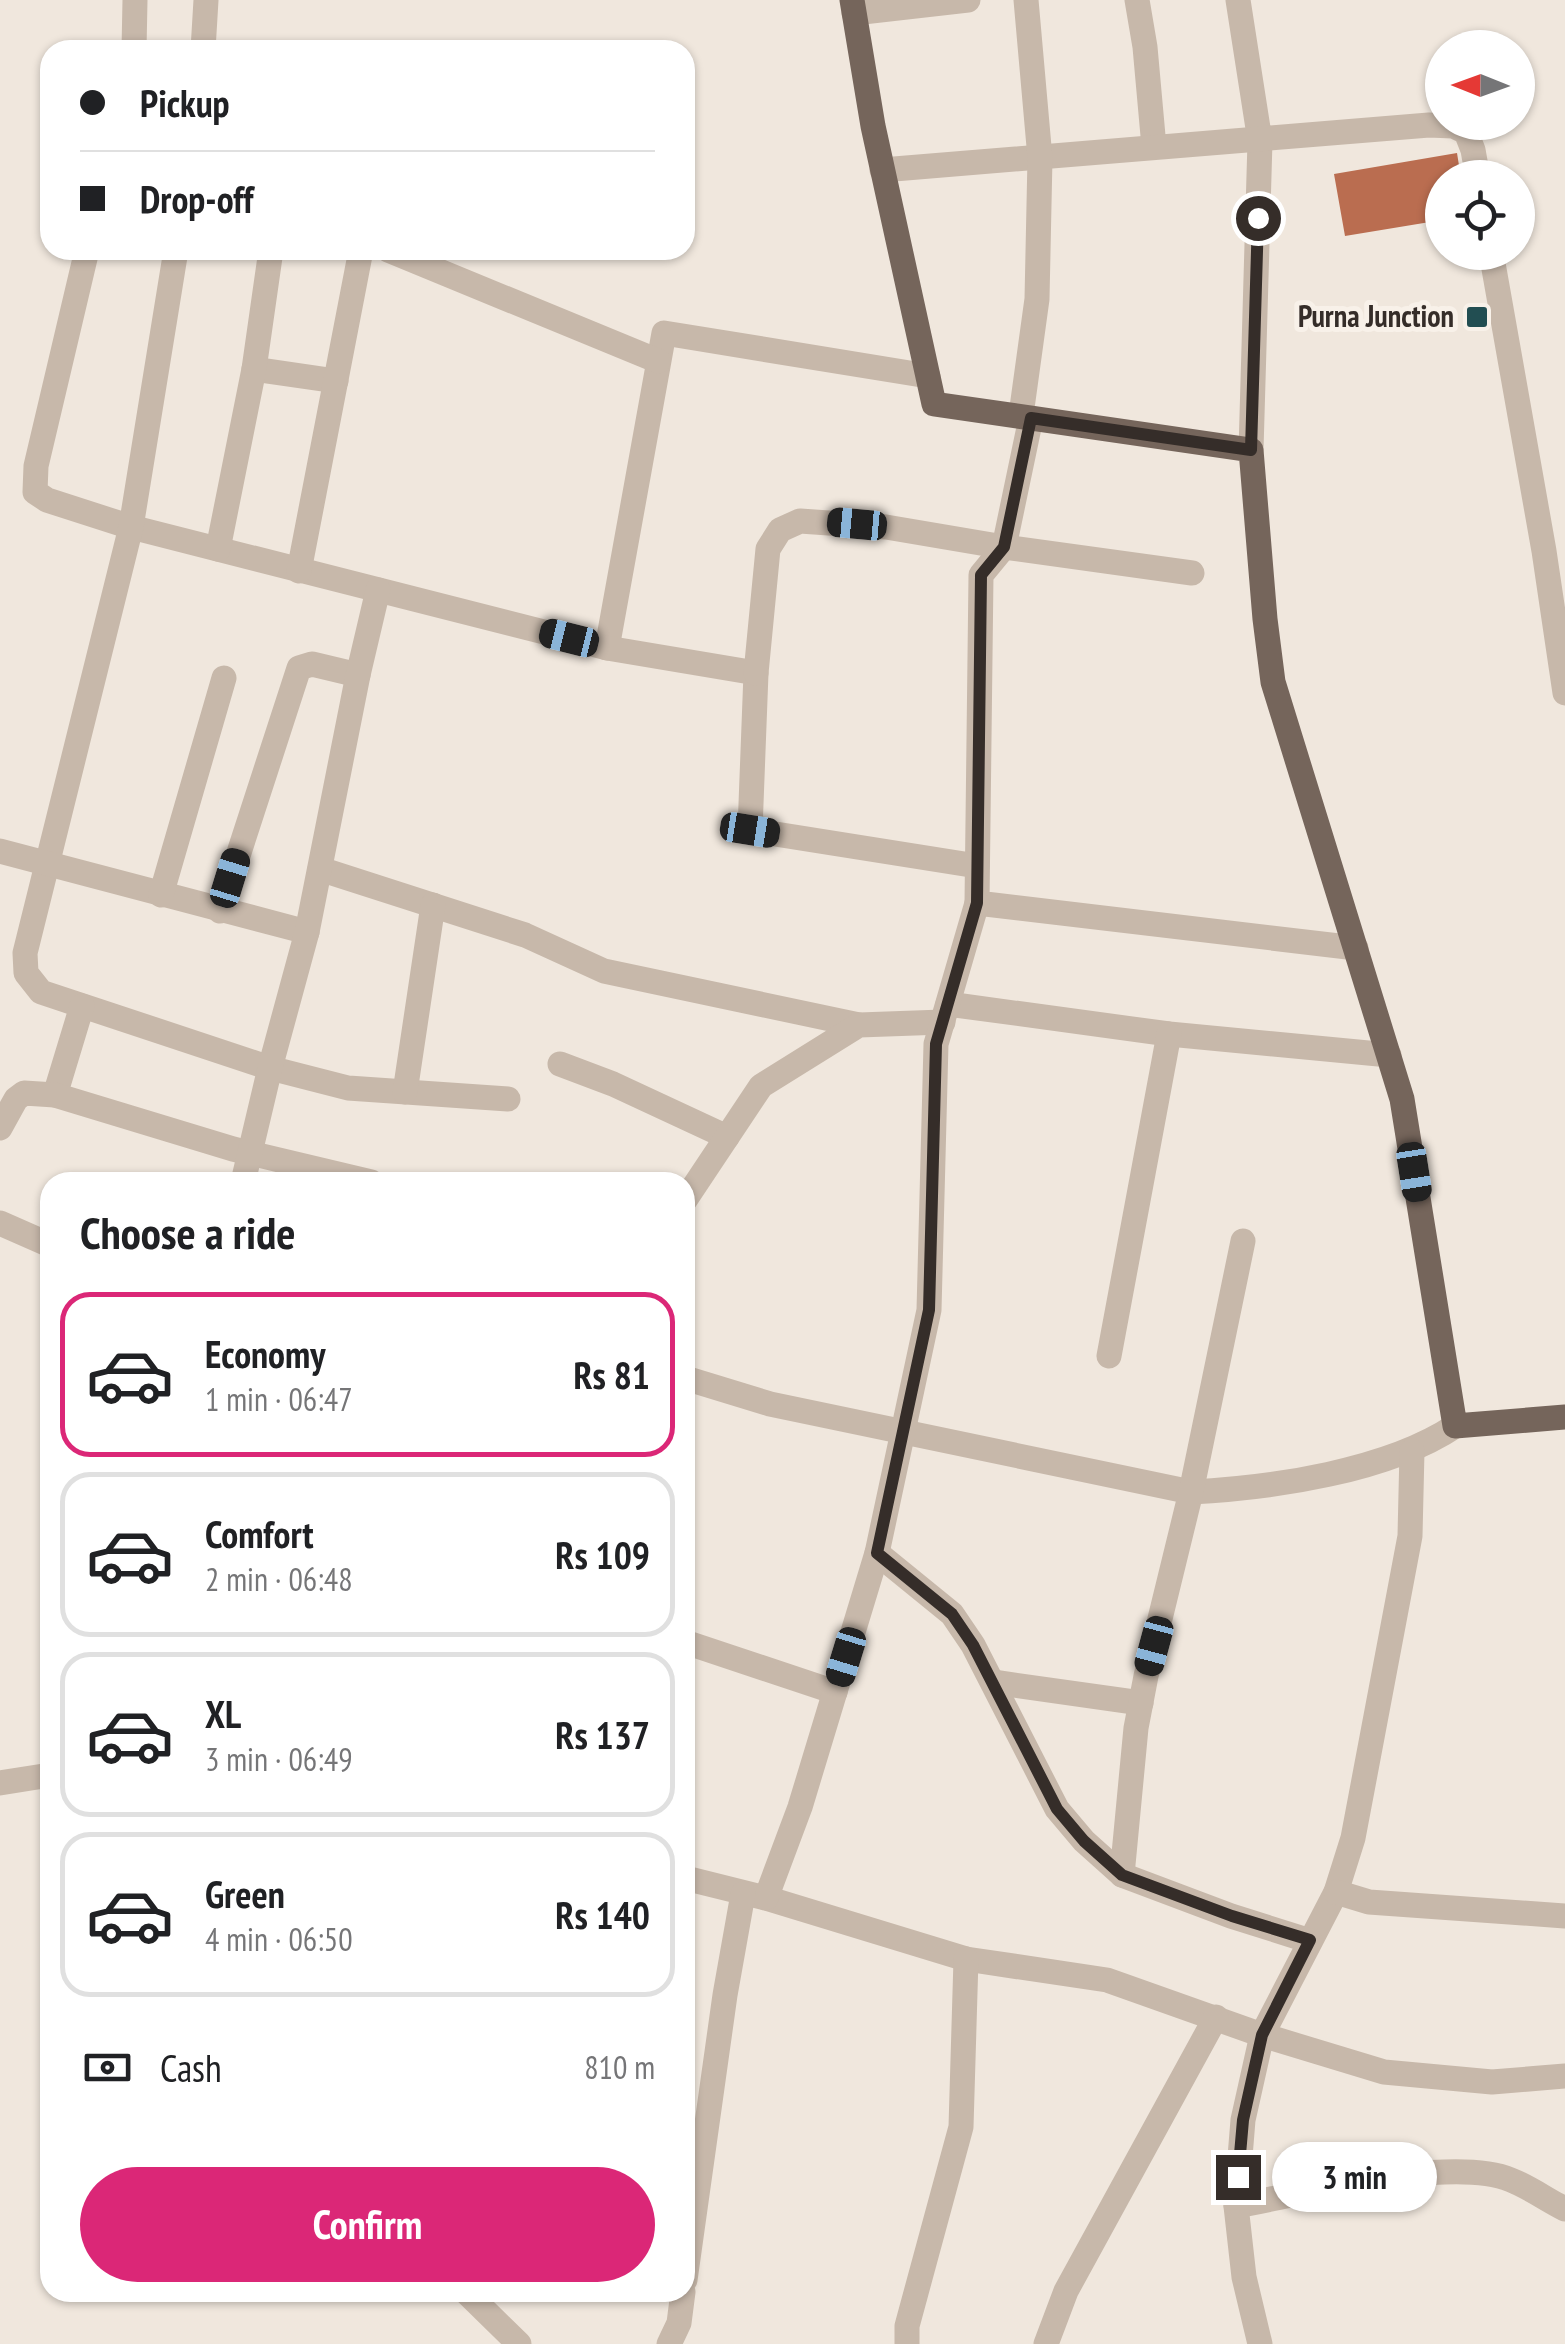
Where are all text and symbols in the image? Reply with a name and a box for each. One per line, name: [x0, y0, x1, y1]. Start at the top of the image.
north arrow: [1425, 30, 1535, 140]
map controls: [1425, 30, 1535, 270]
text: Pickup: [140, 78, 230, 127]
button: locate: [1425, 160, 1535, 270]
text: Drop-off: [140, 174, 254, 223]
route start: [1236, 196, 1281, 241]
place label: Purna Junction: [1298, 296, 1454, 335]
marker: Purna Junction: [1464, 304, 1490, 330]
car: [826, 506, 888, 542]
car: [536, 616, 602, 660]
car: [718, 810, 782, 850]
car: [207, 845, 253, 911]
car: [1394, 1140, 1434, 1204]
text: Choose a ride: [80, 1203, 295, 1261]
text: Economy: [205, 1329, 325, 1378]
icon: car: [85, 1330, 175, 1420]
text: Rs 81: [573, 1350, 650, 1399]
text: 1 min · 06:47: [205, 1378, 353, 1420]
text: Comfort: [205, 1509, 314, 1558]
icon: car: [85, 1510, 175, 1600]
text: Rs 109: [555, 1530, 650, 1579]
text: 2 min · 06:48: [205, 1558, 353, 1600]
car: [1132, 1613, 1176, 1679]
car: [823, 1624, 869, 1690]
text: XL: [205, 1689, 241, 1738]
icon: car: [85, 1690, 175, 1780]
text: Rs 137: [555, 1710, 650, 1759]
text: 3 min · 06:49: [205, 1738, 353, 1780]
text: Green: [205, 1869, 285, 1918]
icon: car: [85, 1870, 175, 1960]
text: Rs 140: [555, 1890, 650, 1939]
text: 4 min · 06:50: [205, 1918, 353, 1960]
icon: cash: [80, 2040, 135, 2095]
text: Cash: [160, 2043, 222, 2092]
text: 810 m: [584, 2046, 655, 2088]
callout: 3 min: [1273, 2142, 1438, 2212]
route end: [1216, 2155, 1261, 2200]
text: 3 min: [1322, 2156, 1387, 2198]
button: Confirm: [80, 2167, 655, 2282]

